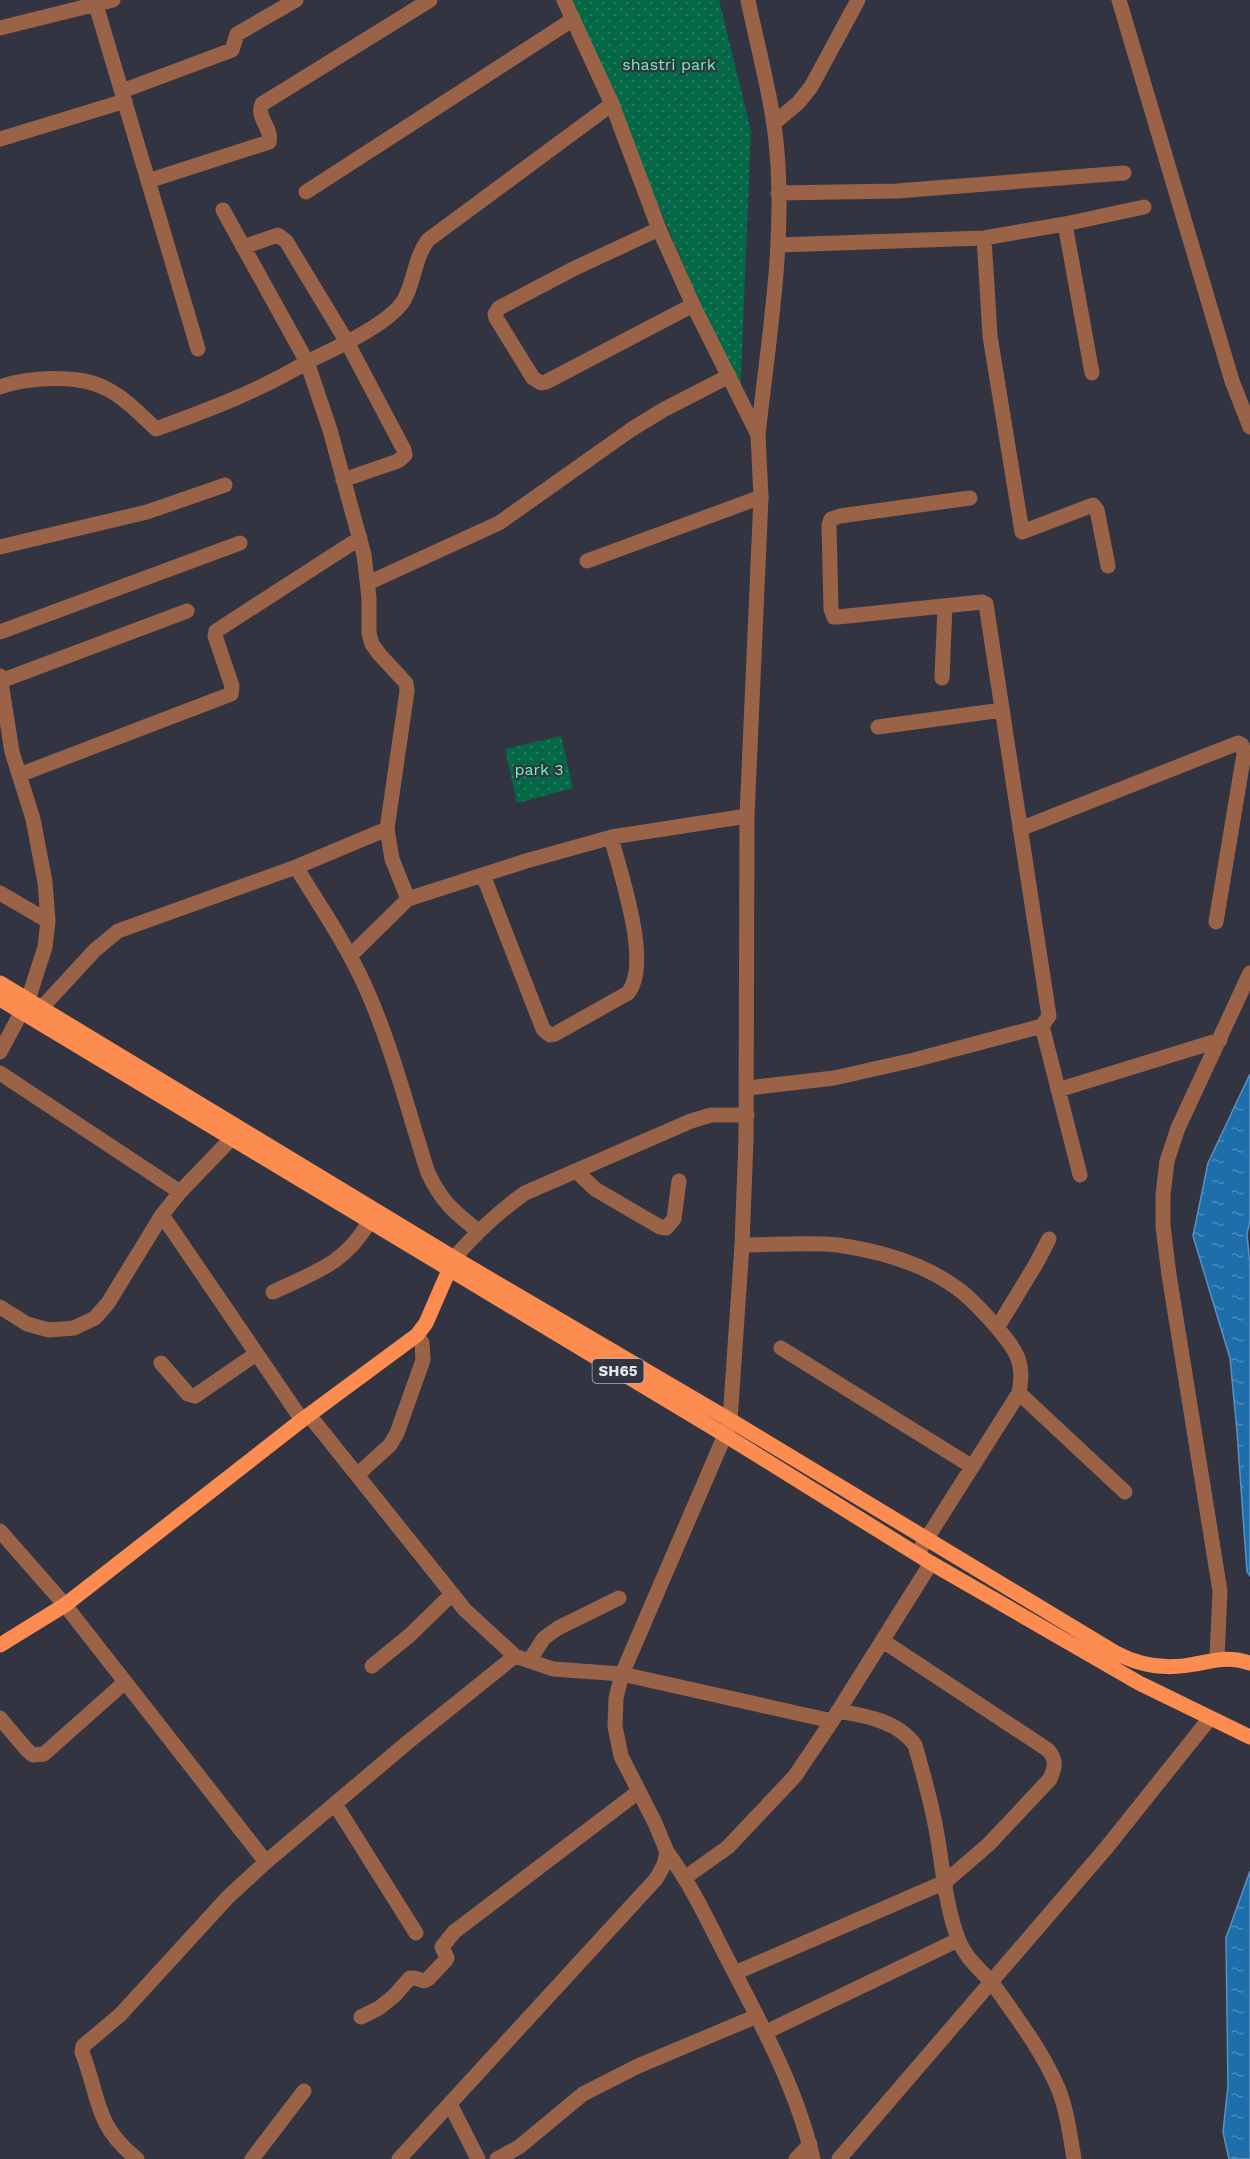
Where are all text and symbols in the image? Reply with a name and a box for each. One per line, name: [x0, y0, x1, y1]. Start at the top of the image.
park label: shastri park: [622, 55, 716, 74]
park label: park 3: [514, 760, 564, 779]
road number: SH65: [592, 1359, 644, 1383]

